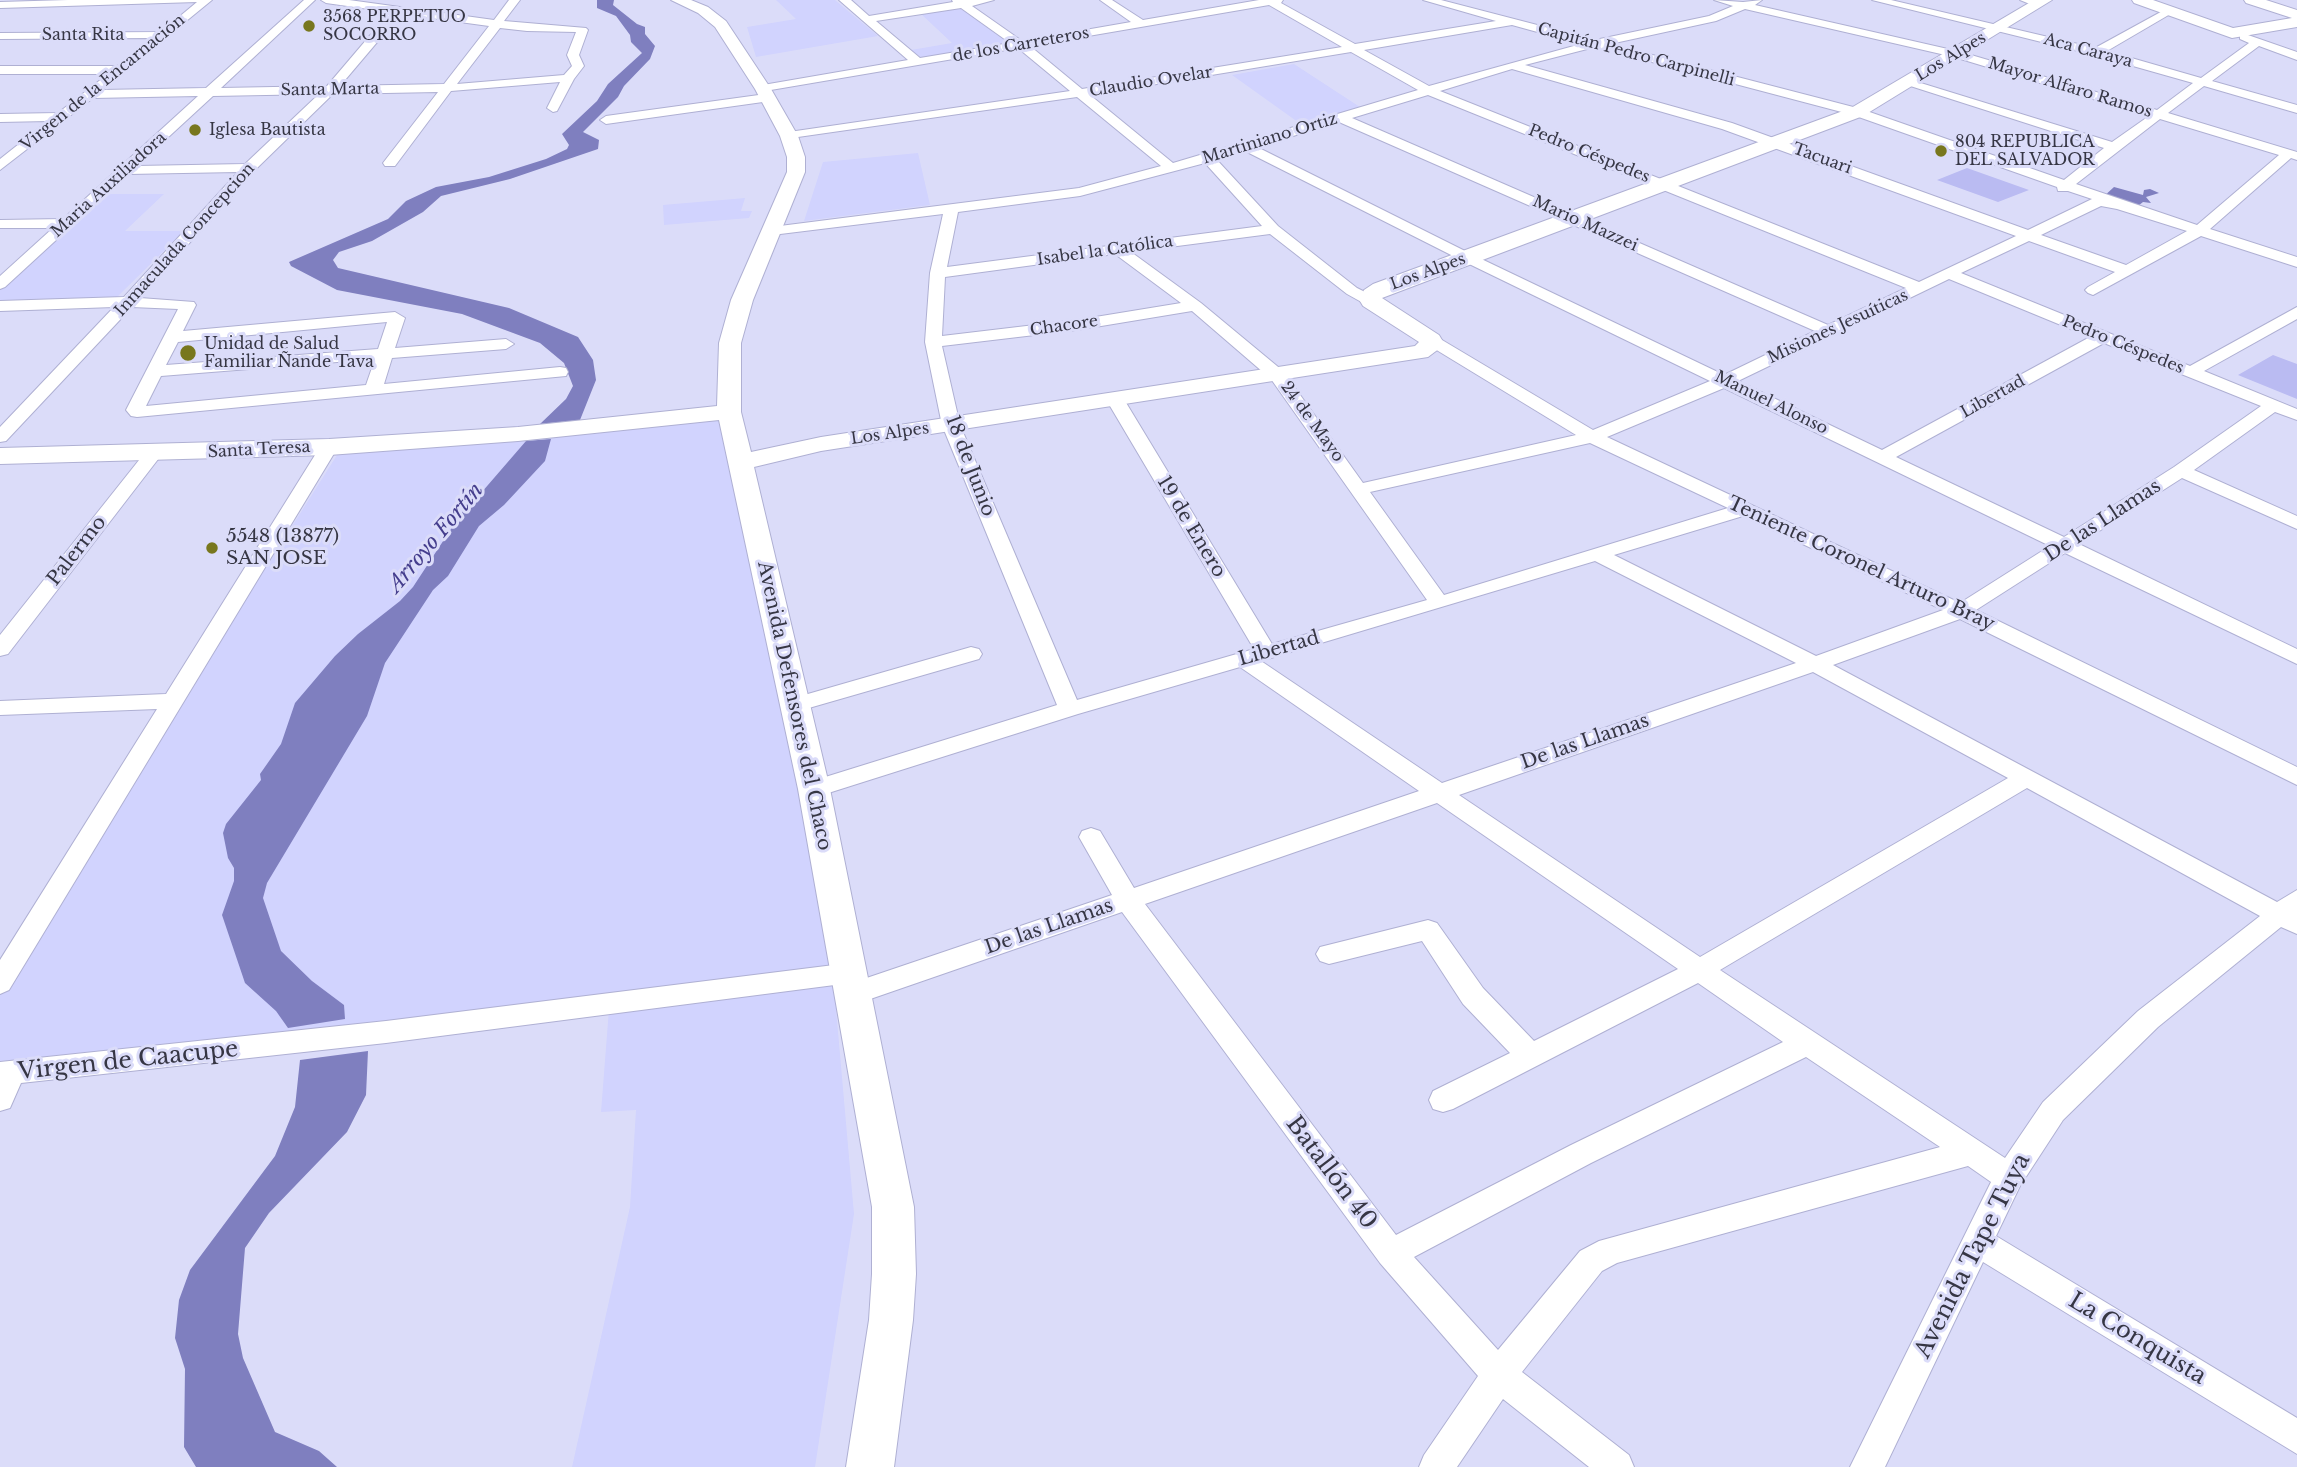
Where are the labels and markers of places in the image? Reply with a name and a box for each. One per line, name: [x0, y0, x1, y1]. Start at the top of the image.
place label: 3568 PERPETUO SOCORRO: [323, 7, 466, 45]
marker: 3568 PERPETUO SOCORRO: [301, 18, 317, 34]
place label: Iglesa Bautista: [209, 120, 326, 140]
marker: Iglesa Bautista: [187, 122, 203, 138]
place label: 804 REPUBLICA DEL SALVADOR: [1955, 132, 2095, 170]
marker: 804 REPUBLICA DEL SALVADOR: [1933, 143, 1949, 159]
place label: Unidad de Salud Familiar Ñande Tava: [204, 334, 374, 372]
marker: Unidad de Salud Familiar Ñande Tava: [178, 343, 198, 363]
place label: 5548 (13877) SAN JOSE: [226, 526, 339, 570]
marker: 5548 (13877) SAN JOSE: [204, 540, 220, 556]

